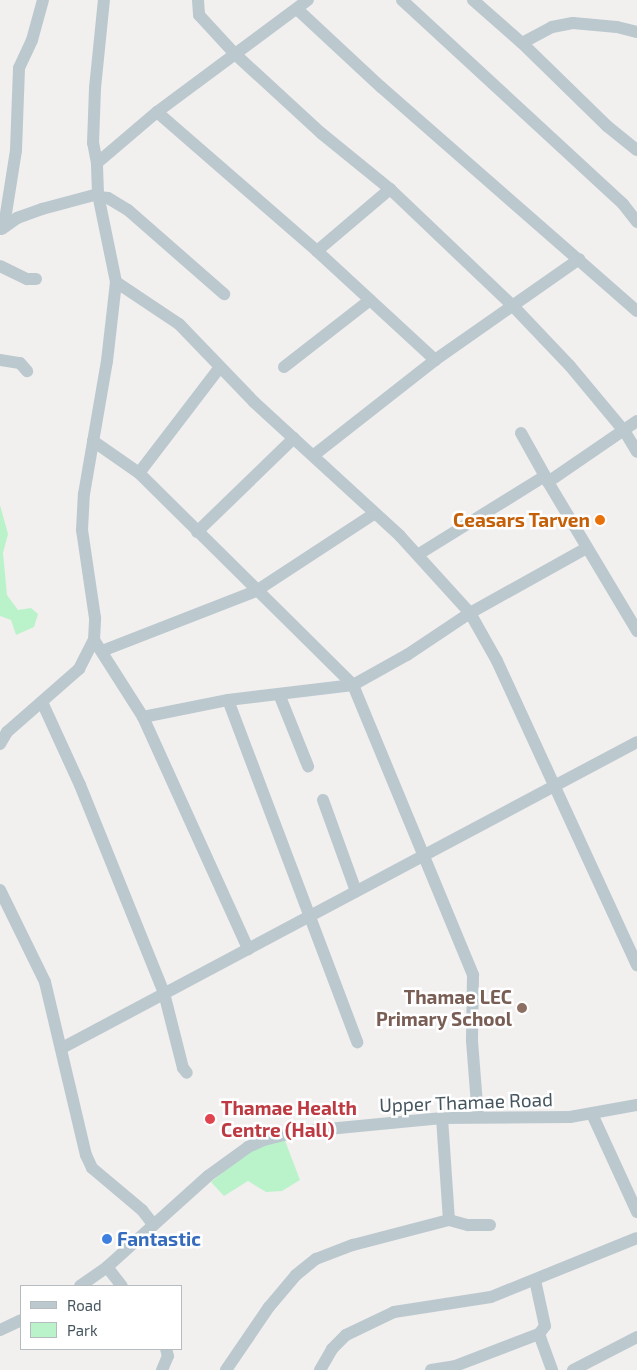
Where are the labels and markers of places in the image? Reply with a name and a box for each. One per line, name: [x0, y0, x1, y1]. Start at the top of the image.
place label: Ceasars Tarven: [453, 509, 590, 531]
marker: Ceasars Tarven: [594, 514, 606, 526]
place label: Thamae LEC Primary School: [375, 986, 512, 1030]
marker: Thamae LEC Primary School: [516, 1002, 528, 1014]
place label: Thamae Health Centre (Hall): [221, 1097, 357, 1141]
marker: Thamae Health Centre (Hall): [203, 1112, 217, 1126]
place label: Fantastic: [117, 1228, 201, 1250]
marker: Fantastic: [101, 1233, 113, 1245]

